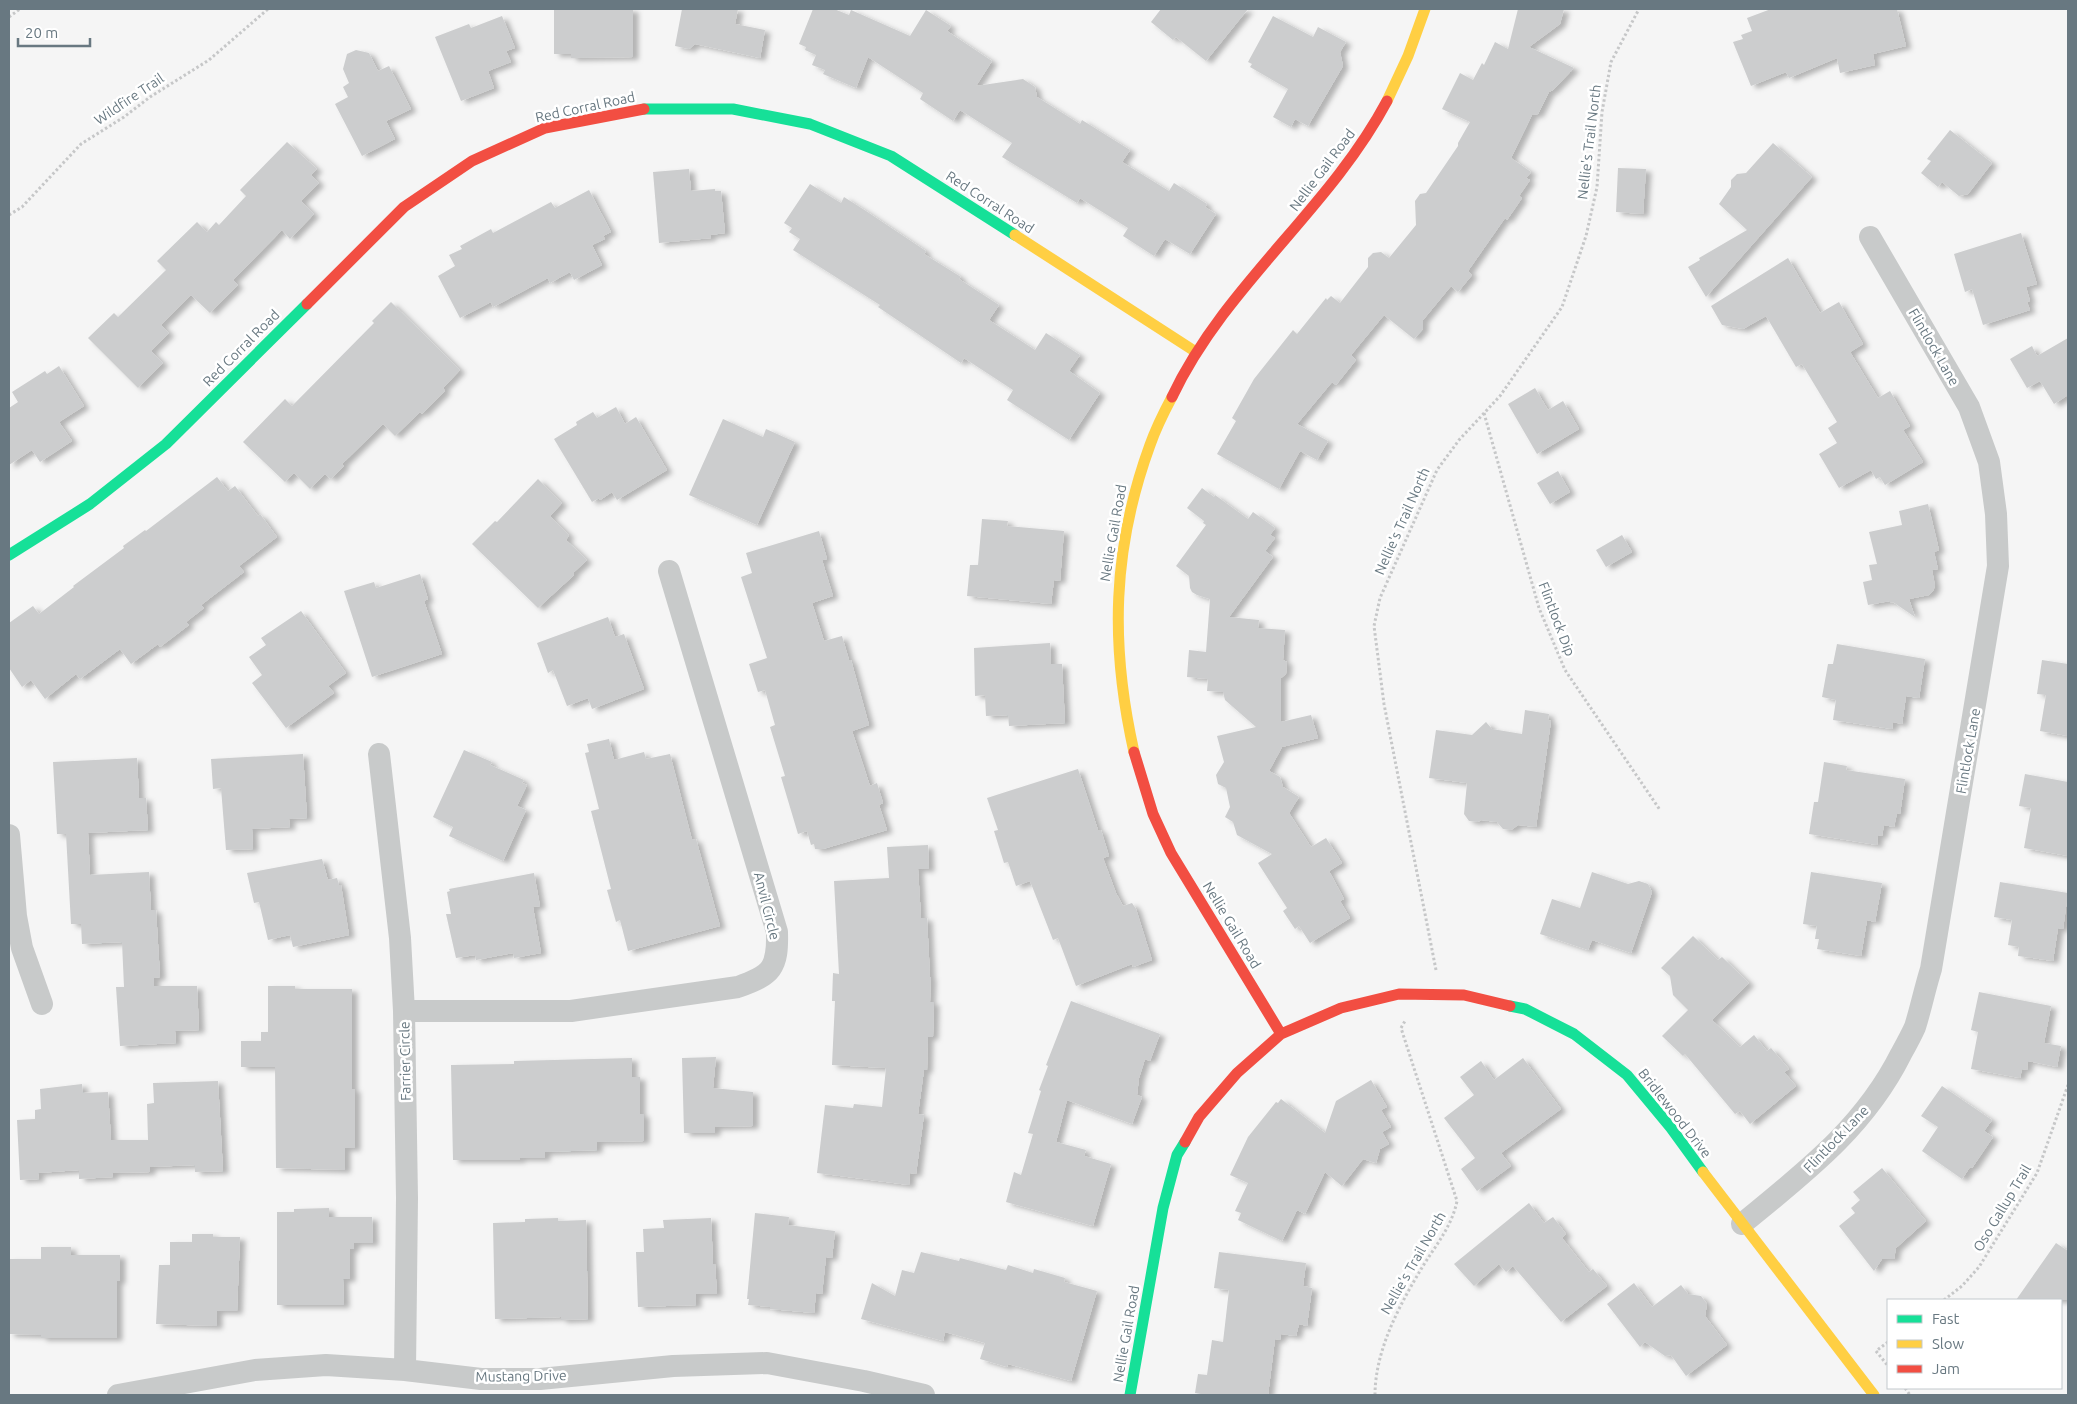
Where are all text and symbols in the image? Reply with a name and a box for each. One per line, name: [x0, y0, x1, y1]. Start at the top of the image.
scale bar: [18, 15, 90, 47]
text: 20 m: [25, 24, 58, 41]
street label: Wildfire Trail: [91, 70, 167, 128]
street label: Nellie's Trail North: [1574, 84, 1604, 200]
street label: Red Corral Road: [534, 89, 636, 125]
street label: Nellie Gail Road: [1286, 126, 1358, 214]
street label: Red Corral Road: [943, 168, 1037, 236]
street label: Flintlock Lane: [1905, 305, 1963, 389]
street label: Red Corral Road: [199, 306, 283, 390]
street label: Nellie's Trail North: [1371, 465, 1433, 577]
street label: Nellie Gail Road: [1097, 483, 1129, 583]
street label: Flintlock Dip: [1536, 580, 1578, 658]
street label: Flintlock Lane: [1953, 707, 1983, 795]
street label: Anvil Circle: [751, 870, 783, 942]
street label: Nellie Gail Road: [1200, 879, 1264, 971]
street label: Farrier Circle: [396, 1021, 414, 1101]
street label: Bridlewood Drive: [1635, 1065, 1715, 1161]
street label: Flintlock Lane: [1800, 1102, 1872, 1176]
street label: Oso Gallup Trail: [1970, 1161, 2034, 1254]
street label: Nellie's Trail North: [1377, 1209, 1449, 1317]
street label: Nellie Gail Road: [1110, 1284, 1142, 1384]
legend: [1887, 1299, 2062, 1389]
text: Fast: [1932, 1310, 1960, 1327]
text: Slow: [1932, 1335, 1965, 1352]
text: Jam: [1932, 1360, 1960, 1377]
street label: Mustang Drive: [475, 1367, 567, 1385]

